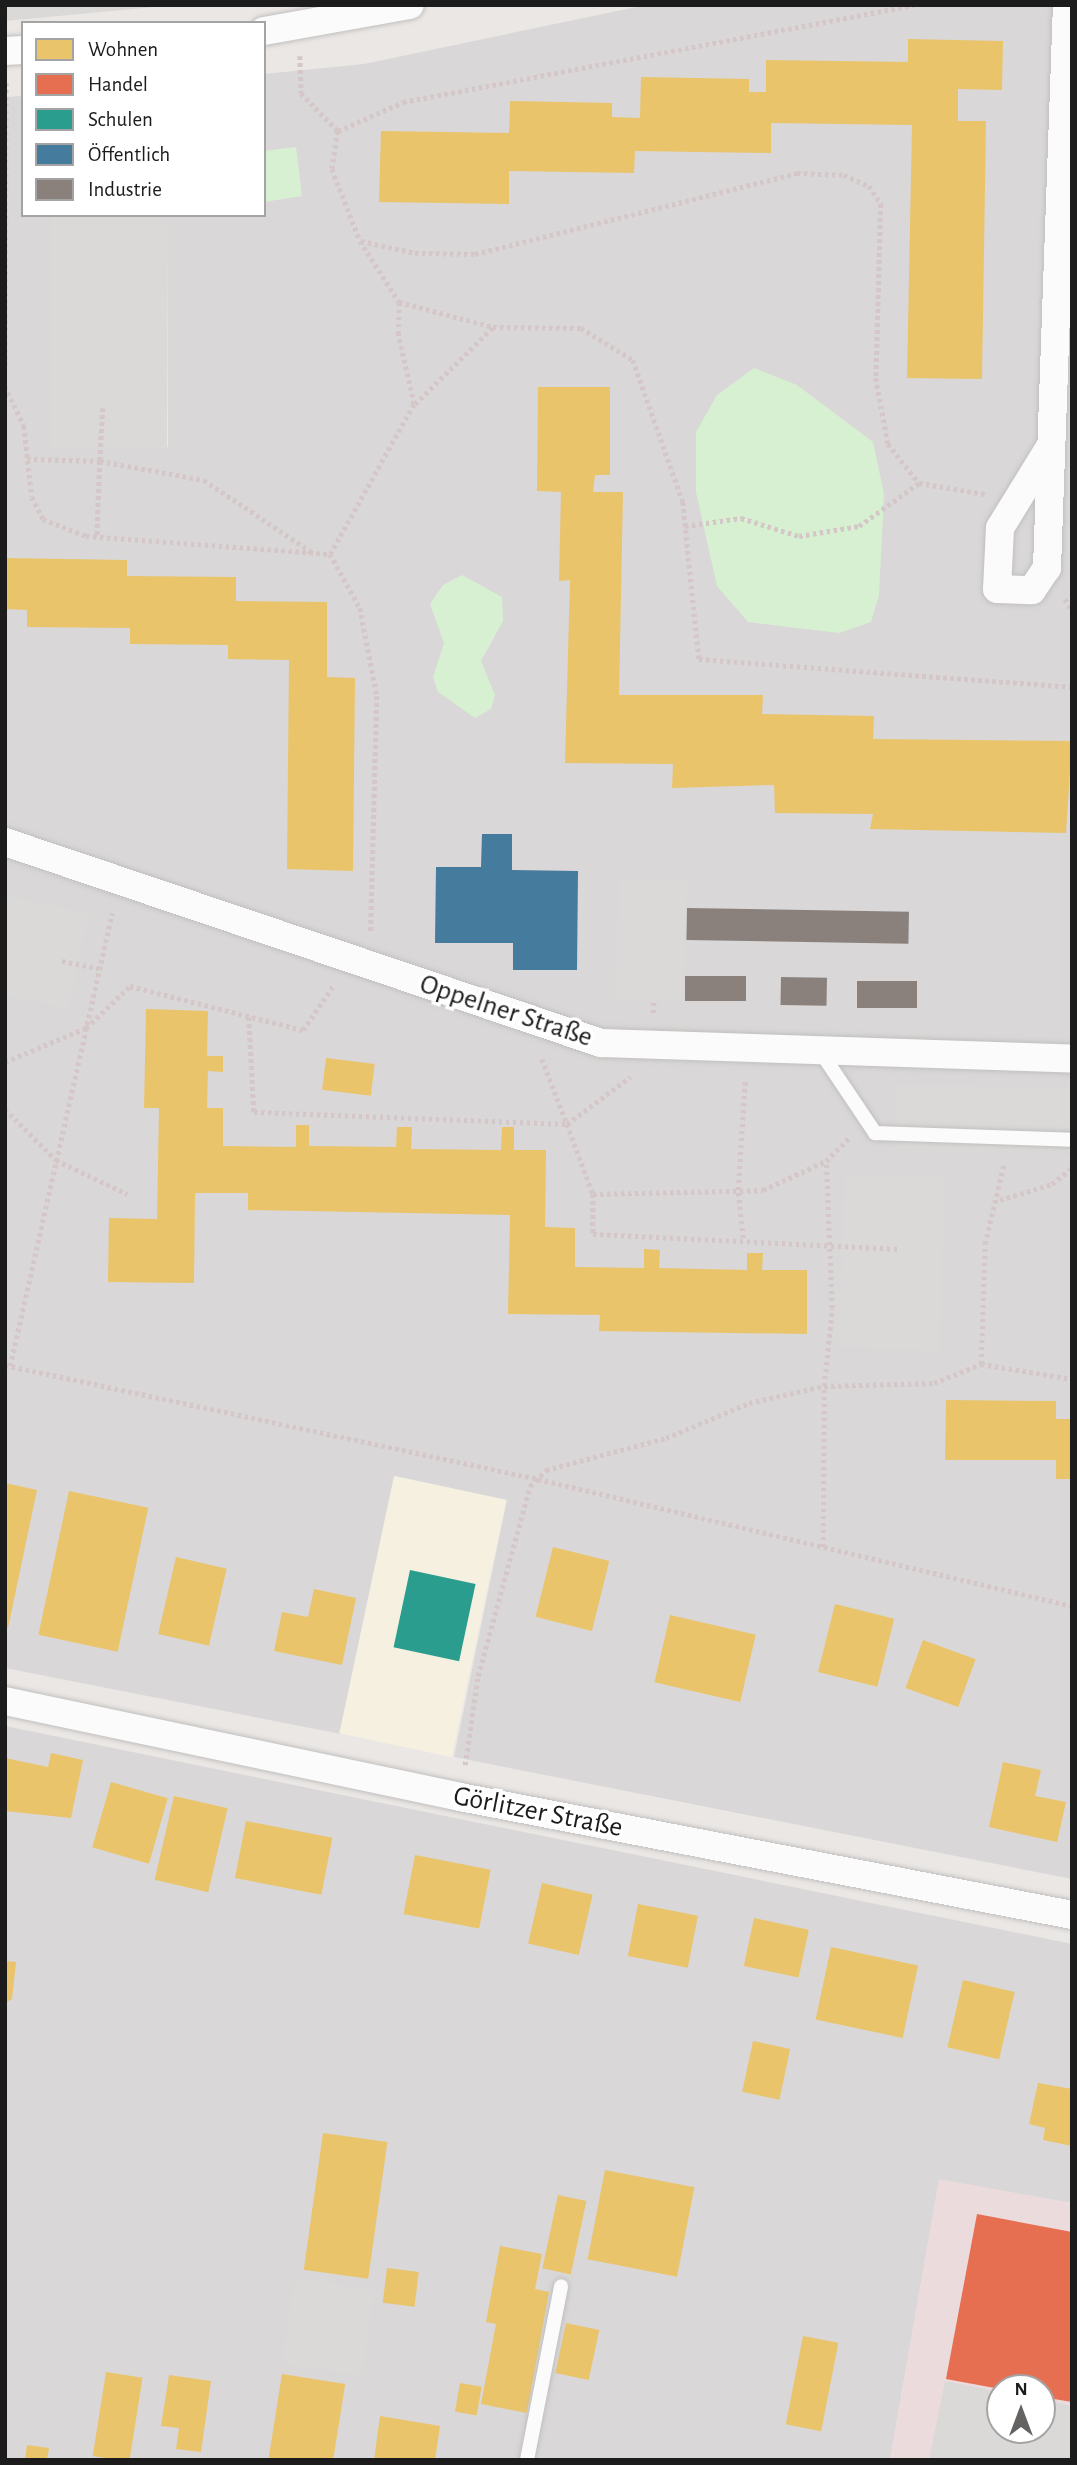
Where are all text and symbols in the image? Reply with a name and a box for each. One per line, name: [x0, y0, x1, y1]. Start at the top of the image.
legend: [21, 21, 266, 217]
text: Wohnen: [88, 39, 158, 60]
text: Handel: [88, 74, 148, 95]
text: Schulen: [88, 109, 153, 130]
text: Öffentlich: [88, 144, 170, 165]
text: Industrie: [88, 179, 162, 200]
street label: Oppelner Straße: [416, 967, 596, 1055]
street label: Görlitzer Straße: [451, 1779, 625, 1845]
north arrow: [986, 2374, 1056, 2444]
text: N: [1014, 2380, 1028, 2399]

